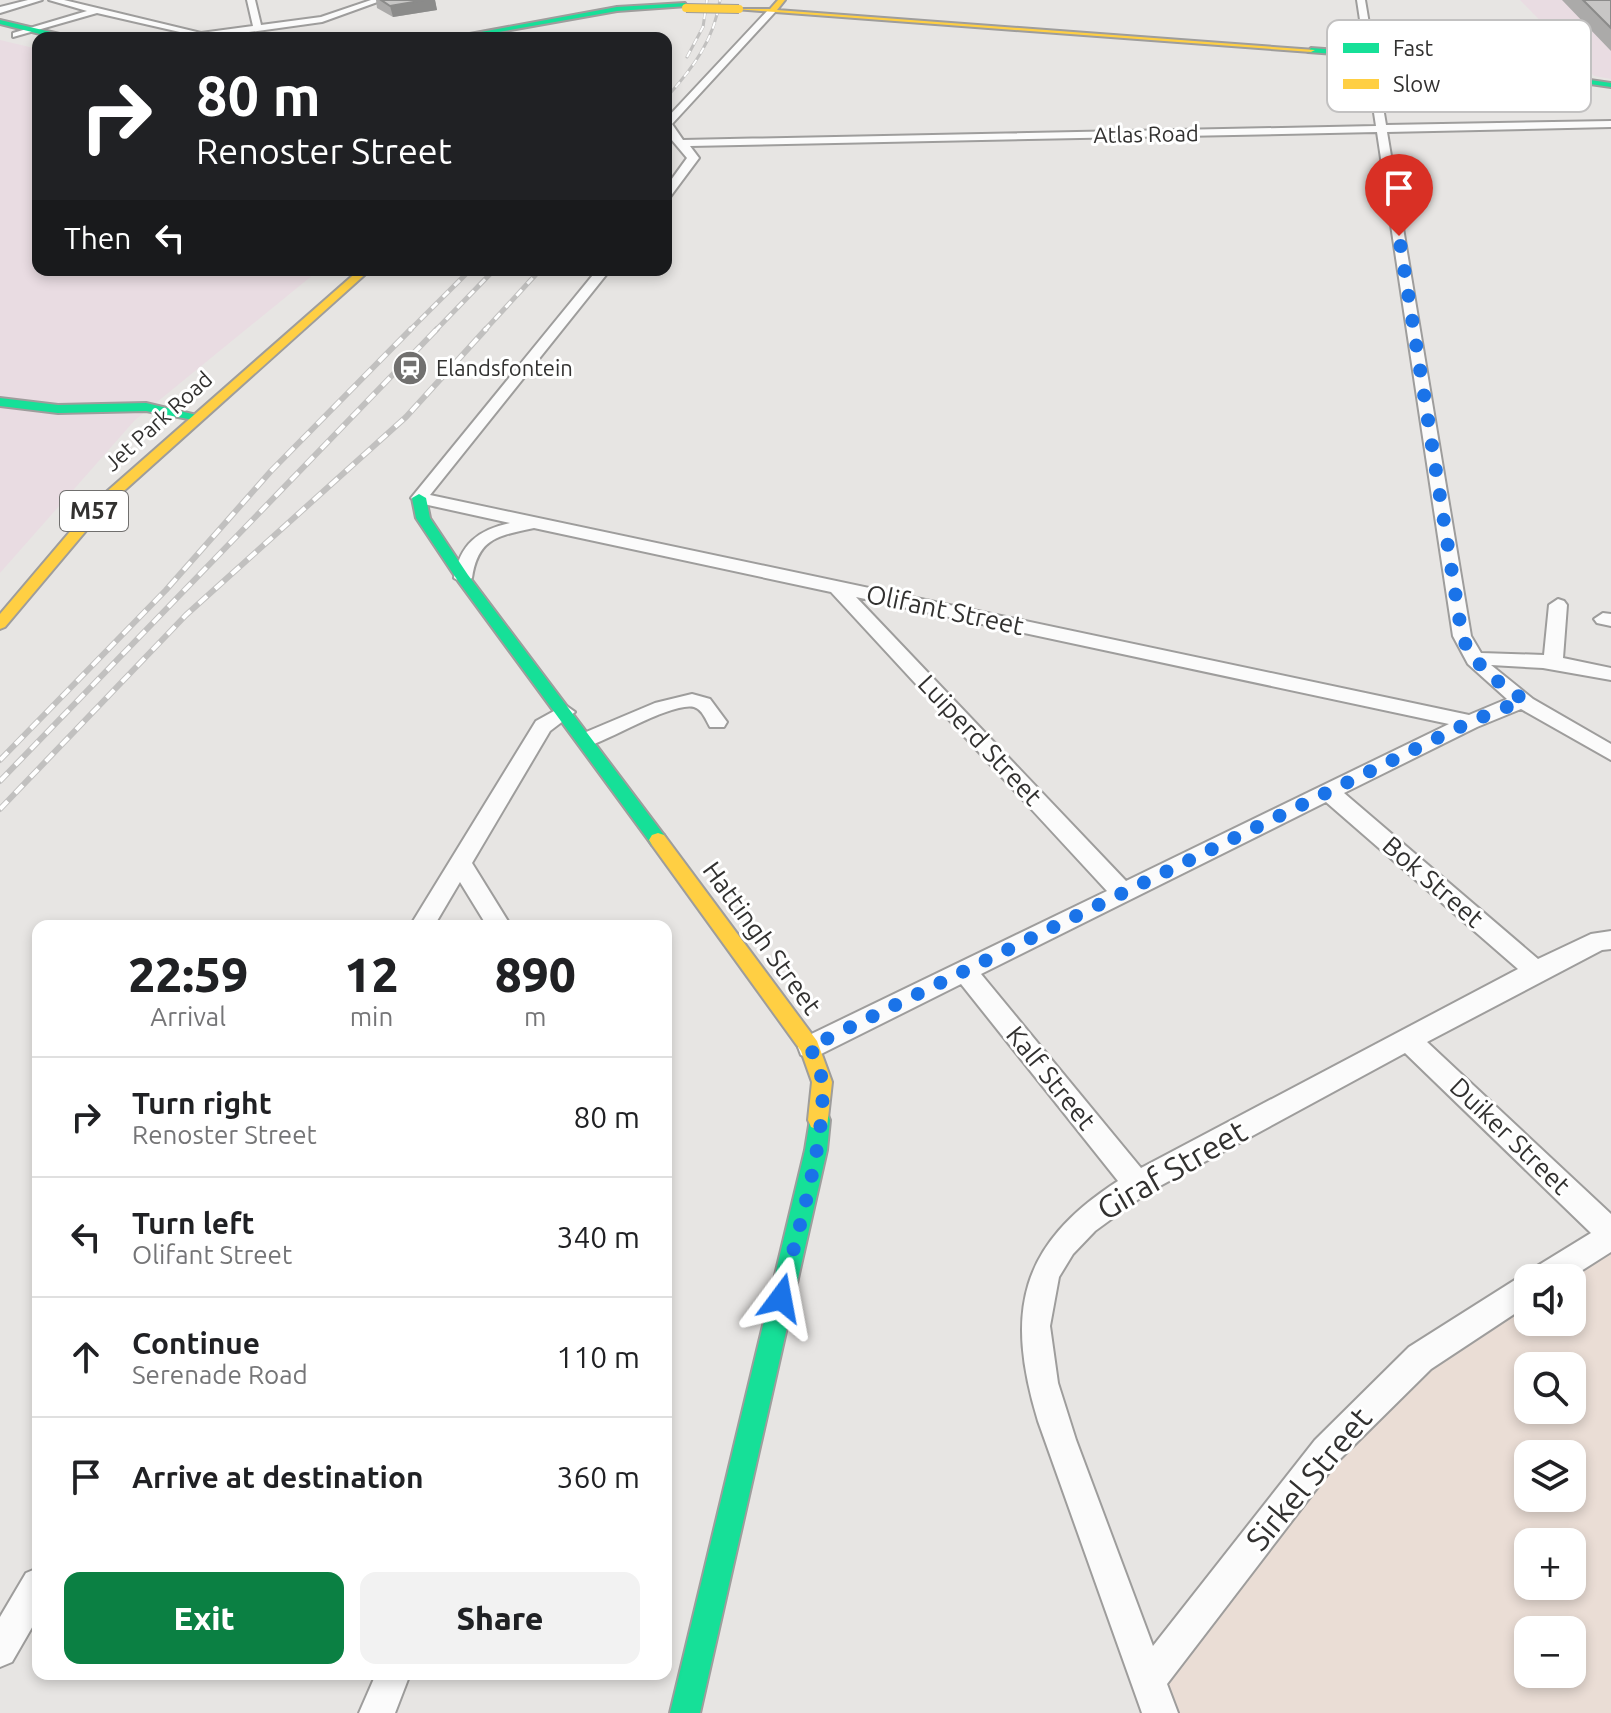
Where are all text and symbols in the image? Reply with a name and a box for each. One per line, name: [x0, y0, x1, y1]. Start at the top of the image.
legend: [1327, 20, 1591, 112]
text: Fast: [1393, 35, 1434, 60]
icon: right: [64, 64, 168, 168]
text: 80 m: [196, 64, 321, 127]
text: Slow: [1393, 71, 1440, 96]
street label: Atlas Road: [1093, 120, 1199, 147]
text: Renoster Street: [196, 130, 452, 171]
pin: [1365, 154, 1433, 236]
icon: arrive: [1377, 166, 1421, 210]
icon: left: [148, 216, 192, 260]
text: Then: [64, 221, 132, 255]
station icon: Elandsfontein: [391, 349, 429, 387]
place label: Elandsfontein: [436, 355, 573, 380]
street label: Jet Park Road: [99, 366, 217, 475]
road number: M57: [60, 491, 128, 531]
street label: Olifant Street: [864, 579, 1026, 640]
street label: Luiperd Street: [913, 669, 1048, 811]
street label: Bok Street: [1377, 830, 1489, 933]
street label: Hattingh Street: [697, 856, 827, 1020]
text: 22:59: [128, 947, 248, 1001]
text: 12: [344, 947, 399, 1001]
text: 890: [495, 947, 576, 1001]
text: Arrival: [150, 1002, 226, 1031]
text: min: [350, 1002, 393, 1031]
text: m: [524, 1002, 546, 1031]
street label: Kalf Street: [1001, 1020, 1102, 1135]
street label: Duiker Street: [1445, 1071, 1576, 1200]
text: Turn right: [132, 1086, 272, 1120]
icon: right: [64, 1095, 108, 1139]
text: 80 m: [573, 1100, 640, 1134]
street label: Giraf Street: [1090, 1112, 1253, 1226]
text: Renoster Street: [132, 1120, 317, 1149]
text: Turn left: [132, 1206, 254, 1240]
icon: left: [64, 1215, 108, 1259]
text: 340 m: [556, 1220, 640, 1254]
text: Olifant Street: [132, 1240, 292, 1269]
position arrow: [739, 1256, 823, 1340]
map controls: [1514, 1264, 1586, 1688]
button: sound: [1514, 1264, 1586, 1336]
text: Continue: [132, 1326, 260, 1360]
icon: ahead: [64, 1335, 108, 1379]
text: 110 m: [556, 1340, 640, 1374]
button: search: [1514, 1352, 1586, 1424]
text: Serenade Road: [132, 1360, 308, 1389]
street label: Sirkel Street: [1238, 1399, 1379, 1557]
button: layers: [1514, 1440, 1586, 1512]
icon: arrive: [64, 1455, 108, 1499]
text: Arrive at destination: [132, 1460, 424, 1494]
text: 360 m: [556, 1460, 640, 1494]
button: +: [1514, 1528, 1586, 1600]
button: Exit: [64, 1572, 344, 1664]
button: Share: [360, 1572, 640, 1664]
button: −: [1514, 1616, 1586, 1688]

